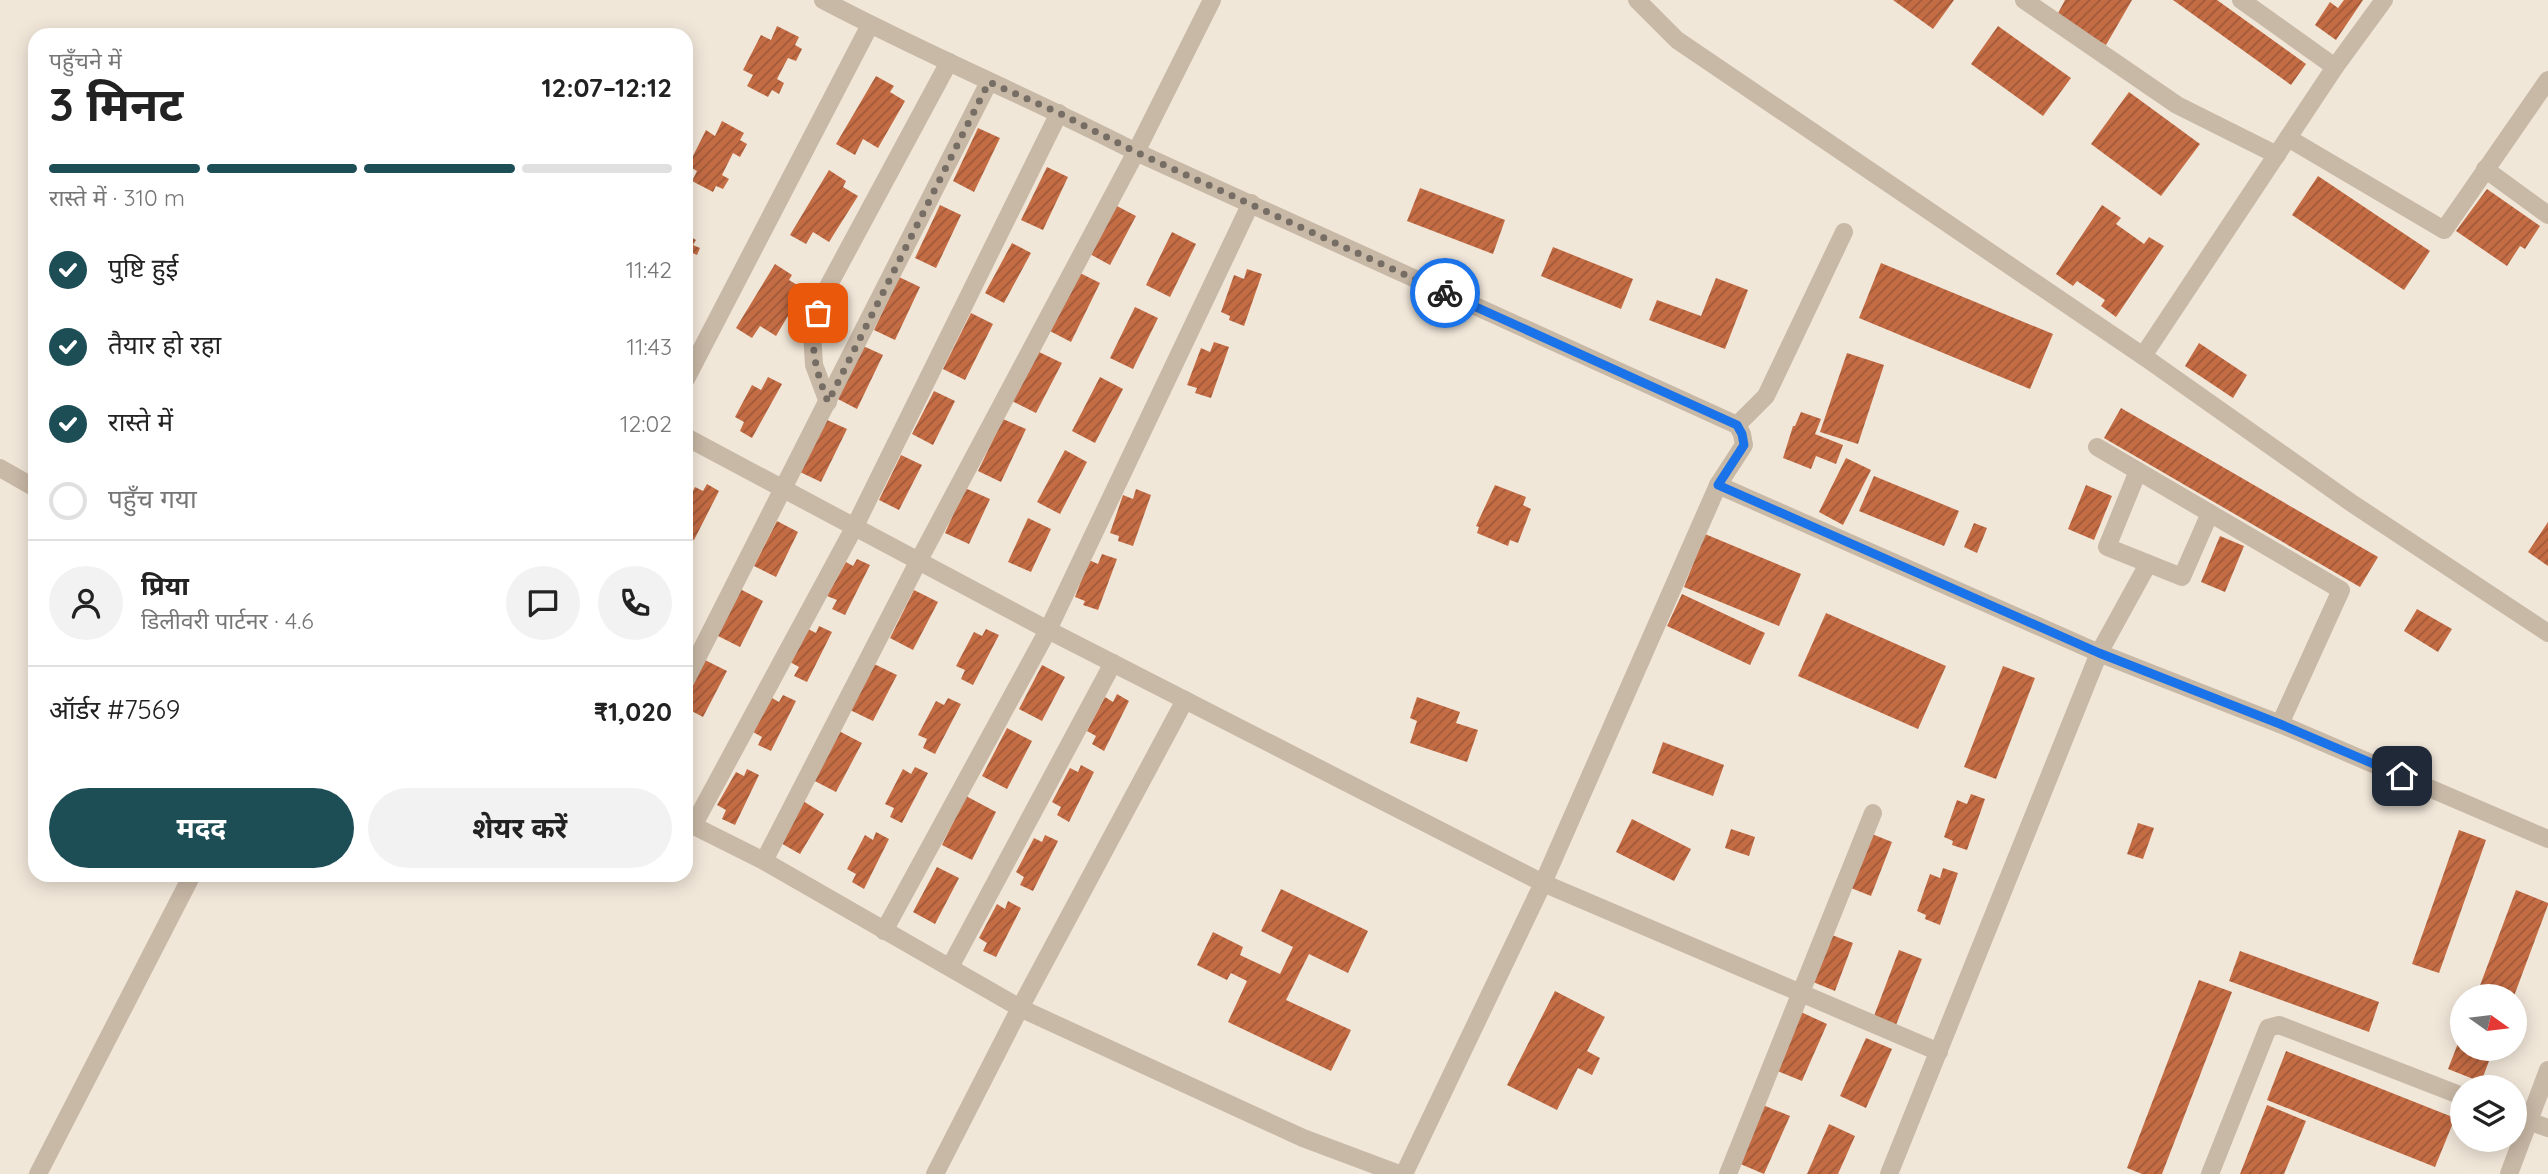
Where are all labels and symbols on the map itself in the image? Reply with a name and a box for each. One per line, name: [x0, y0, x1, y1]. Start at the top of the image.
courier: [1410, 258, 1480, 328]
pin: [788, 283, 848, 343]
pin: [2372, 746, 2432, 806]
north arrow: [2450, 984, 2527, 1060]

